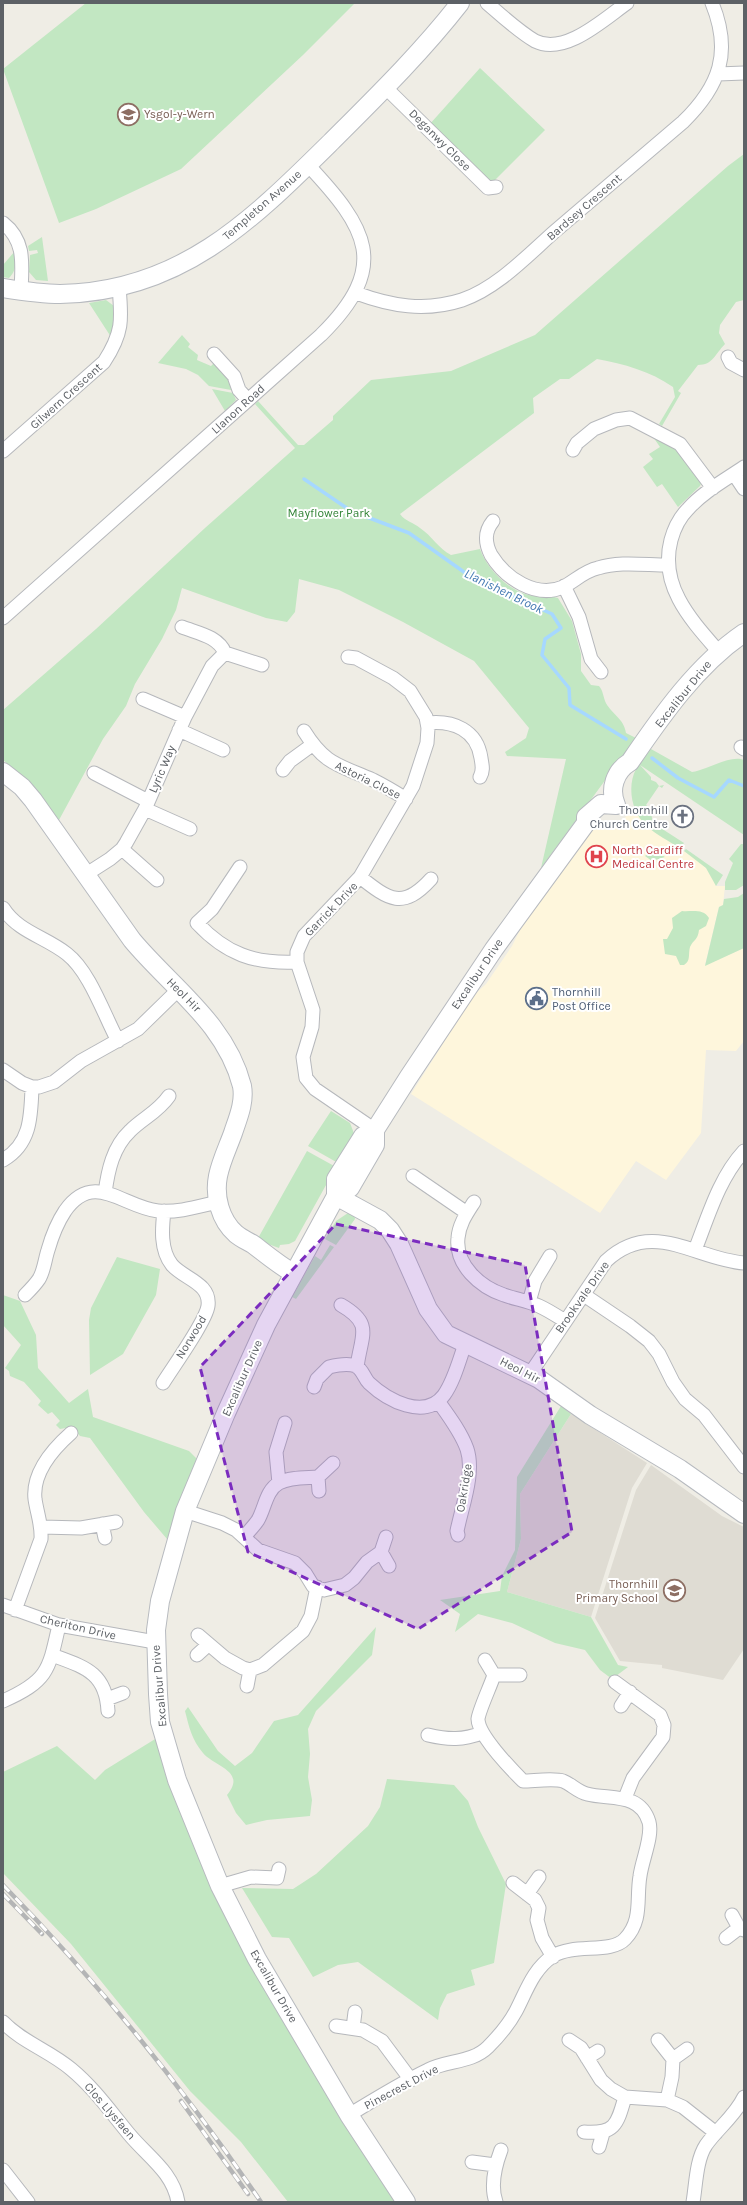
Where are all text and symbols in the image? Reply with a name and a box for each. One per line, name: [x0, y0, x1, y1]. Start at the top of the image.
school or university icon: Ysgol-y-Wern: [116, 101, 142, 127]
street label: Deganwy Close: [406, 106, 474, 174]
place label: Ysgol-y-Wern: [144, 107, 215, 121]
street label: Templeton Avenue: [220, 167, 304, 243]
street label: Bardsey Crescent: [544, 170, 625, 243]
street label: Gilwern Crescent: [27, 360, 105, 432]
street label: Llanon Road: [208, 381, 268, 437]
park label: Mayflower Park: [288, 506, 371, 520]
water label: Llanishen Brook: [462, 565, 546, 617]
street label: Excalibur Drive: [652, 658, 714, 730]
street label: Lyric Way: [146, 743, 178, 795]
street label: Astoria Close: [333, 758, 403, 802]
place label: Thornhill Church Centre: [590, 803, 668, 831]
church icon: Thornhill Church Centre: [670, 804, 696, 830]
place label: North Cardiff Medical Centre: [612, 843, 694, 871]
hospital icon: North Cardiff Medical Centre: [584, 844, 610, 870]
street label: Garrick Drive: [302, 879, 360, 939]
street label: Excalibur Drive: [448, 936, 506, 1012]
street label: Heol Hir: [164, 975, 205, 1016]
place label: Thornhill Post Office: [552, 985, 611, 1013]
public building icon: Thornhill Post Office: [523, 986, 549, 1012]
street label: Brookvale Drive: [552, 1258, 612, 1336]
street label: Norwood: [173, 1313, 209, 1361]
street label: Excalibur Drive: [219, 1338, 265, 1418]
street label: Heol Hir: [498, 1354, 543, 1386]
street label: Oakridge: [453, 1463, 475, 1513]
place label: Thornhill Primary School: [576, 1577, 658, 1605]
school or university icon: Thornhill Primary School: [661, 1578, 687, 1604]
street label: Cheriton Drive: [38, 1611, 118, 1643]
street label: Excalibur Drive: [148, 1644, 170, 1728]
street label: Excalibur Drive: [247, 1947, 301, 2025]
street label: Pinecrest Drive: [362, 2062, 440, 2112]
street label: Clos Llysfaen: [81, 2080, 139, 2142]

